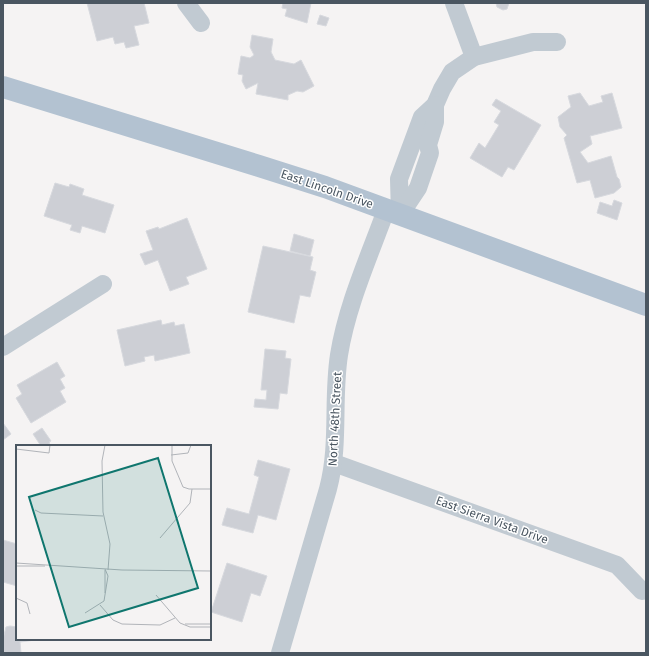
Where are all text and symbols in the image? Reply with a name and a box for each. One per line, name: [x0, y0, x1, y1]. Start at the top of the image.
street label: East Lincoln Drive: [279, 167, 375, 211]
street label: North 48th Street: [326, 371, 344, 467]
inset map: [16, 445, 211, 640]
street label: East Sierra Vista Drive: [434, 493, 550, 547]

